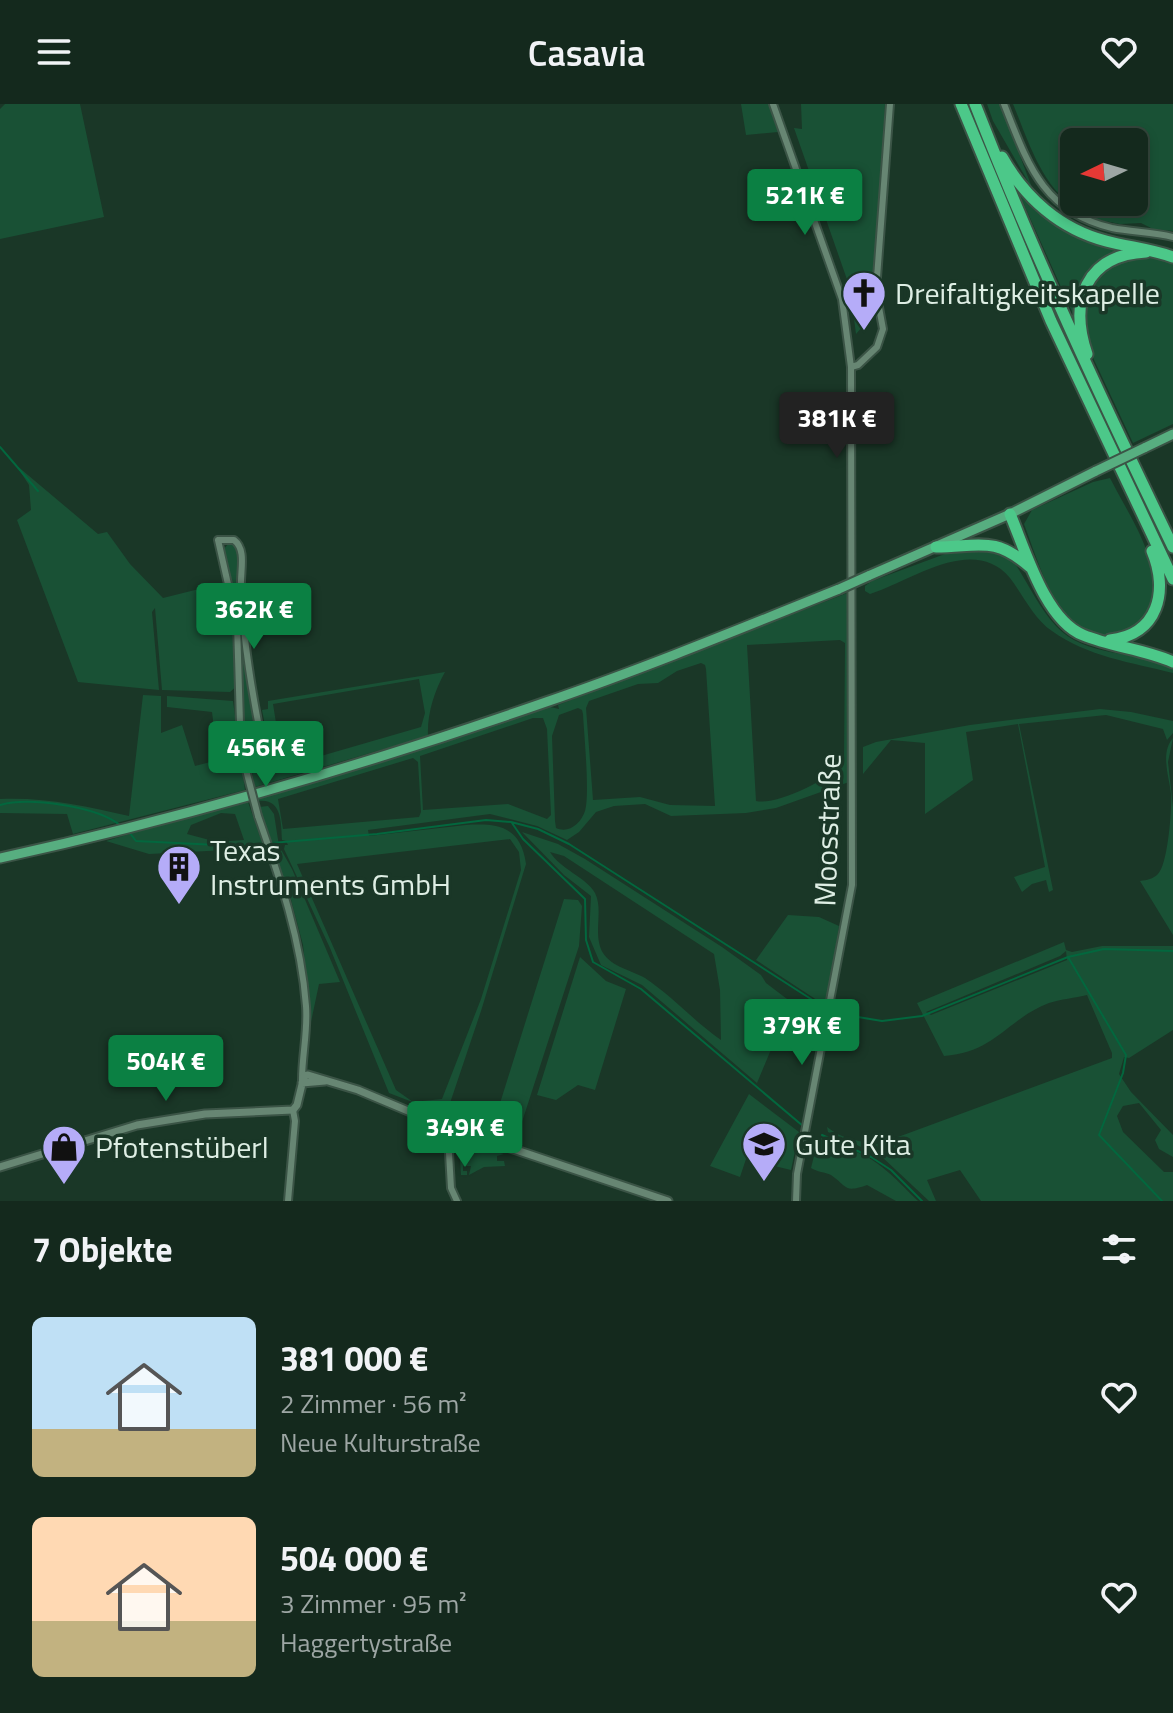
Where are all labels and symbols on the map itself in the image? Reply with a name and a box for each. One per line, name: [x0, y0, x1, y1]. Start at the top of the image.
north arrow: [1060, 128, 1148, 216]
pin: 521K €: [740, 169, 870, 237]
church icon: Dreifaltigkeitskapelle: [840, 269, 888, 332]
place label: Dreifaltigkeitskapelle: [895, 270, 1160, 316]
pin: 381K €: [772, 392, 902, 460]
pin: 362K €: [189, 583, 319, 651]
pin: 456K €: [201, 721, 331, 789]
street label: Moosstraße: [801, 753, 853, 907]
place label: Texas Instruments GmbH: [210, 827, 451, 907]
building icon: Texas Instruments GmbH: [155, 843, 203, 906]
pin: 379K €: [737, 999, 867, 1067]
pin: 504K €: [101, 1035, 231, 1103]
pin: 349K €: [400, 1101, 530, 1169]
school or university icon: Gute Kita: [740, 1120, 788, 1183]
place label: Gute Kita: [795, 1121, 911, 1167]
shop icon: Pfotenstüberl: [40, 1123, 88, 1186]
place label: Pfotenstüberl: [95, 1124, 269, 1170]

